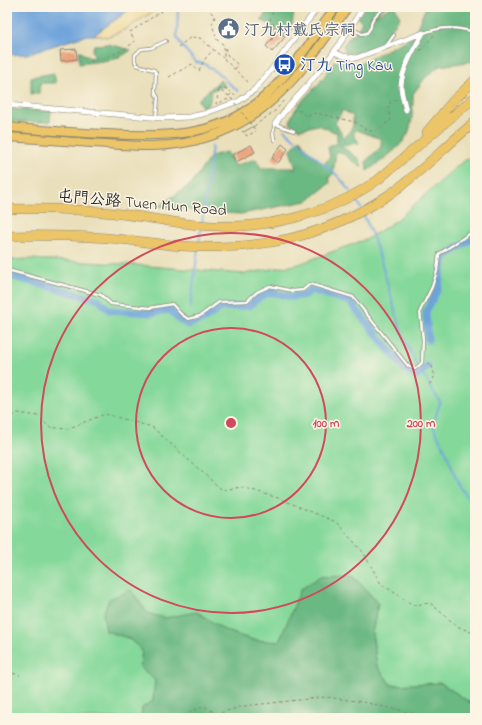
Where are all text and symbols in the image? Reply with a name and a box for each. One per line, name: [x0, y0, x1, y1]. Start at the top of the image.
public building icon: 汀九村戴氏宗祠: [215, 16, 241, 42]
place label: 汀九村戴氏宗祠: [244, 19, 356, 43]
bus stop icon: 汀九 Ting Kau: [271, 51, 297, 77]
place label: 汀九 Ting Kau: [300, 54, 393, 78]
street label: 屯門公路 Tuen Mun Road: [56, 185, 227, 223]
text: 100 m: [313, 415, 340, 433]
text: 200 m: [406, 415, 436, 433]
centre of rings: [224, 416, 238, 430]

